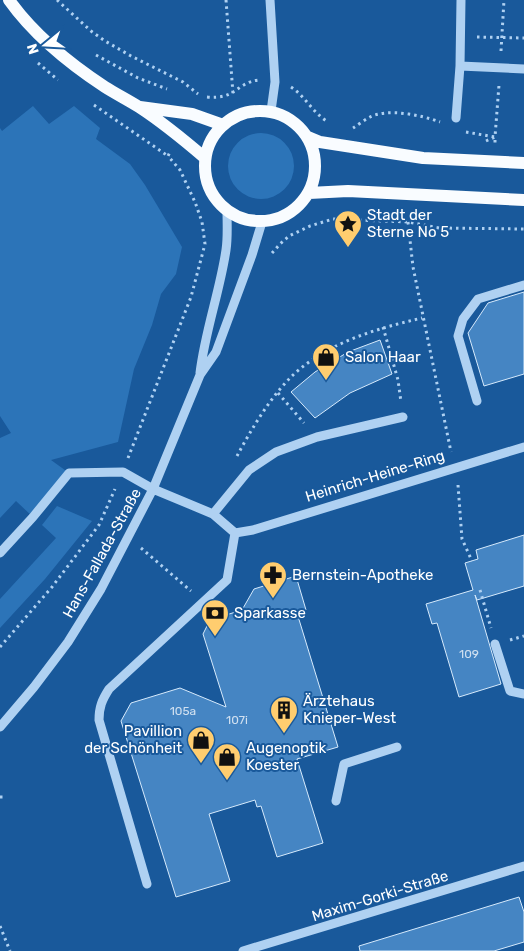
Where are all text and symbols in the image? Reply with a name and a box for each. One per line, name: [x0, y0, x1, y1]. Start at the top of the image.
north arrow: [20, 20, 70, 70]
text: N: [23, 41, 43, 56]
place label: Stadt der Sterne No 5: [367, 206, 449, 241]
place icon: Stadt der Sterne No 5: [333, 209, 363, 248]
shop icon: Salon Haar: [311, 342, 341, 381]
place label: Salon Haar: [345, 348, 421, 366]
street label: Heinrich-Heine-Ring: [303, 446, 447, 506]
street label: Hans-Fallada-Straße: [59, 485, 145, 621]
pharmacy icon: Bernstein-Apotheke: [258, 560, 288, 599]
place label: Bernstein-Apotheke: [292, 566, 433, 584]
bank icon: Sparkasse: [200, 598, 230, 637]
place label: Sparkasse: [234, 604, 306, 622]
house number: 109: [459, 647, 479, 661]
place label: Ärztehaus Knieper-West: [303, 692, 396, 727]
building icon: Ärztehaus Knieper-West: [269, 695, 299, 734]
house number: 105a: [170, 704, 196, 718]
house number: 107i: [226, 713, 248, 727]
place label: Pavillion der Schönheit: [84, 722, 182, 757]
shop icon: Pavillion der Schönheit: [186, 725, 216, 764]
place label: Augenoptik Koester: [246, 739, 326, 774]
shop icon: Augenoptik Koester: [212, 742, 242, 781]
street label: Maxim-Gorki-Straße: [310, 867, 450, 925]

